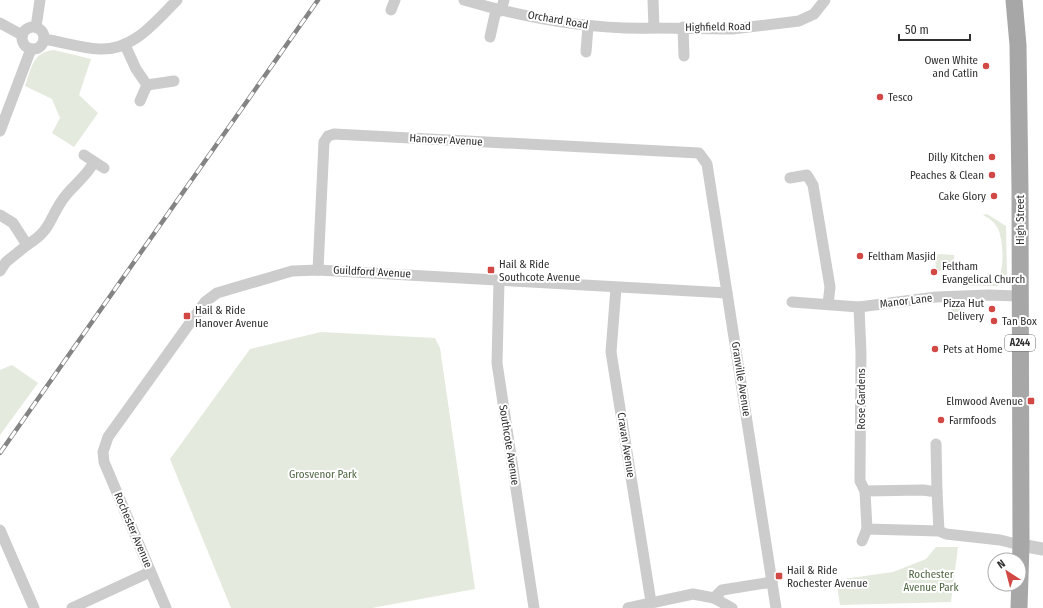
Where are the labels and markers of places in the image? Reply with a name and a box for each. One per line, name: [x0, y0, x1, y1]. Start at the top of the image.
place label: Owen White and Catlin: [924, 54, 978, 80]
marker: Owen White and Catlin: [981, 61, 991, 71]
place label: Tesco: [888, 91, 913, 104]
marker: Tesco: [875, 92, 885, 102]
place label: Dilly Kitchen: [928, 151, 984, 164]
marker: Dilly Kitchen: [987, 152, 997, 162]
place label: Peaches & Clean: [910, 169, 984, 182]
marker: Peaches & Clean: [987, 170, 997, 180]
place label: Cake Glory: [938, 190, 986, 203]
marker: Cake Glory: [989, 191, 999, 201]
place label: Feltham Masjid: [868, 250, 936, 263]
marker: Feltham Masjid: [855, 251, 865, 261]
place label: Hail & Ride Southcote Avenue: [499, 258, 580, 284]
place label: Feltham Evangelical Church: [942, 260, 1025, 286]
marker: Hail & Ride Southcote Avenue: [486, 265, 496, 275]
marker: Feltham Evangelical Church: [929, 267, 939, 277]
place label: Pizza Hut Delivery: [943, 297, 984, 323]
place label: Hail & Ride Hanover Avenue: [195, 304, 268, 330]
marker: Pizza Hut Delivery: [987, 304, 997, 314]
marker: Hail & Ride Hanover Avenue: [182, 311, 192, 321]
place label: Tan Box: [1002, 315, 1037, 328]
marker: Tan Box: [989, 316, 999, 326]
place label: Pets at Home: [943, 343, 1003, 356]
marker: Pets at Home: [930, 344, 940, 354]
place label: Elmwood Avenue: [946, 395, 1023, 408]
marker: Elmwood Avenue: [1026, 396, 1036, 406]
place label: Farmfoods: [949, 414, 997, 427]
marker: Farmfoods: [936, 415, 946, 425]
place label: Hail & Ride Rochester Avenue: [787, 564, 868, 590]
marker: Hail & Ride Rochester Avenue: [774, 571, 784, 581]

